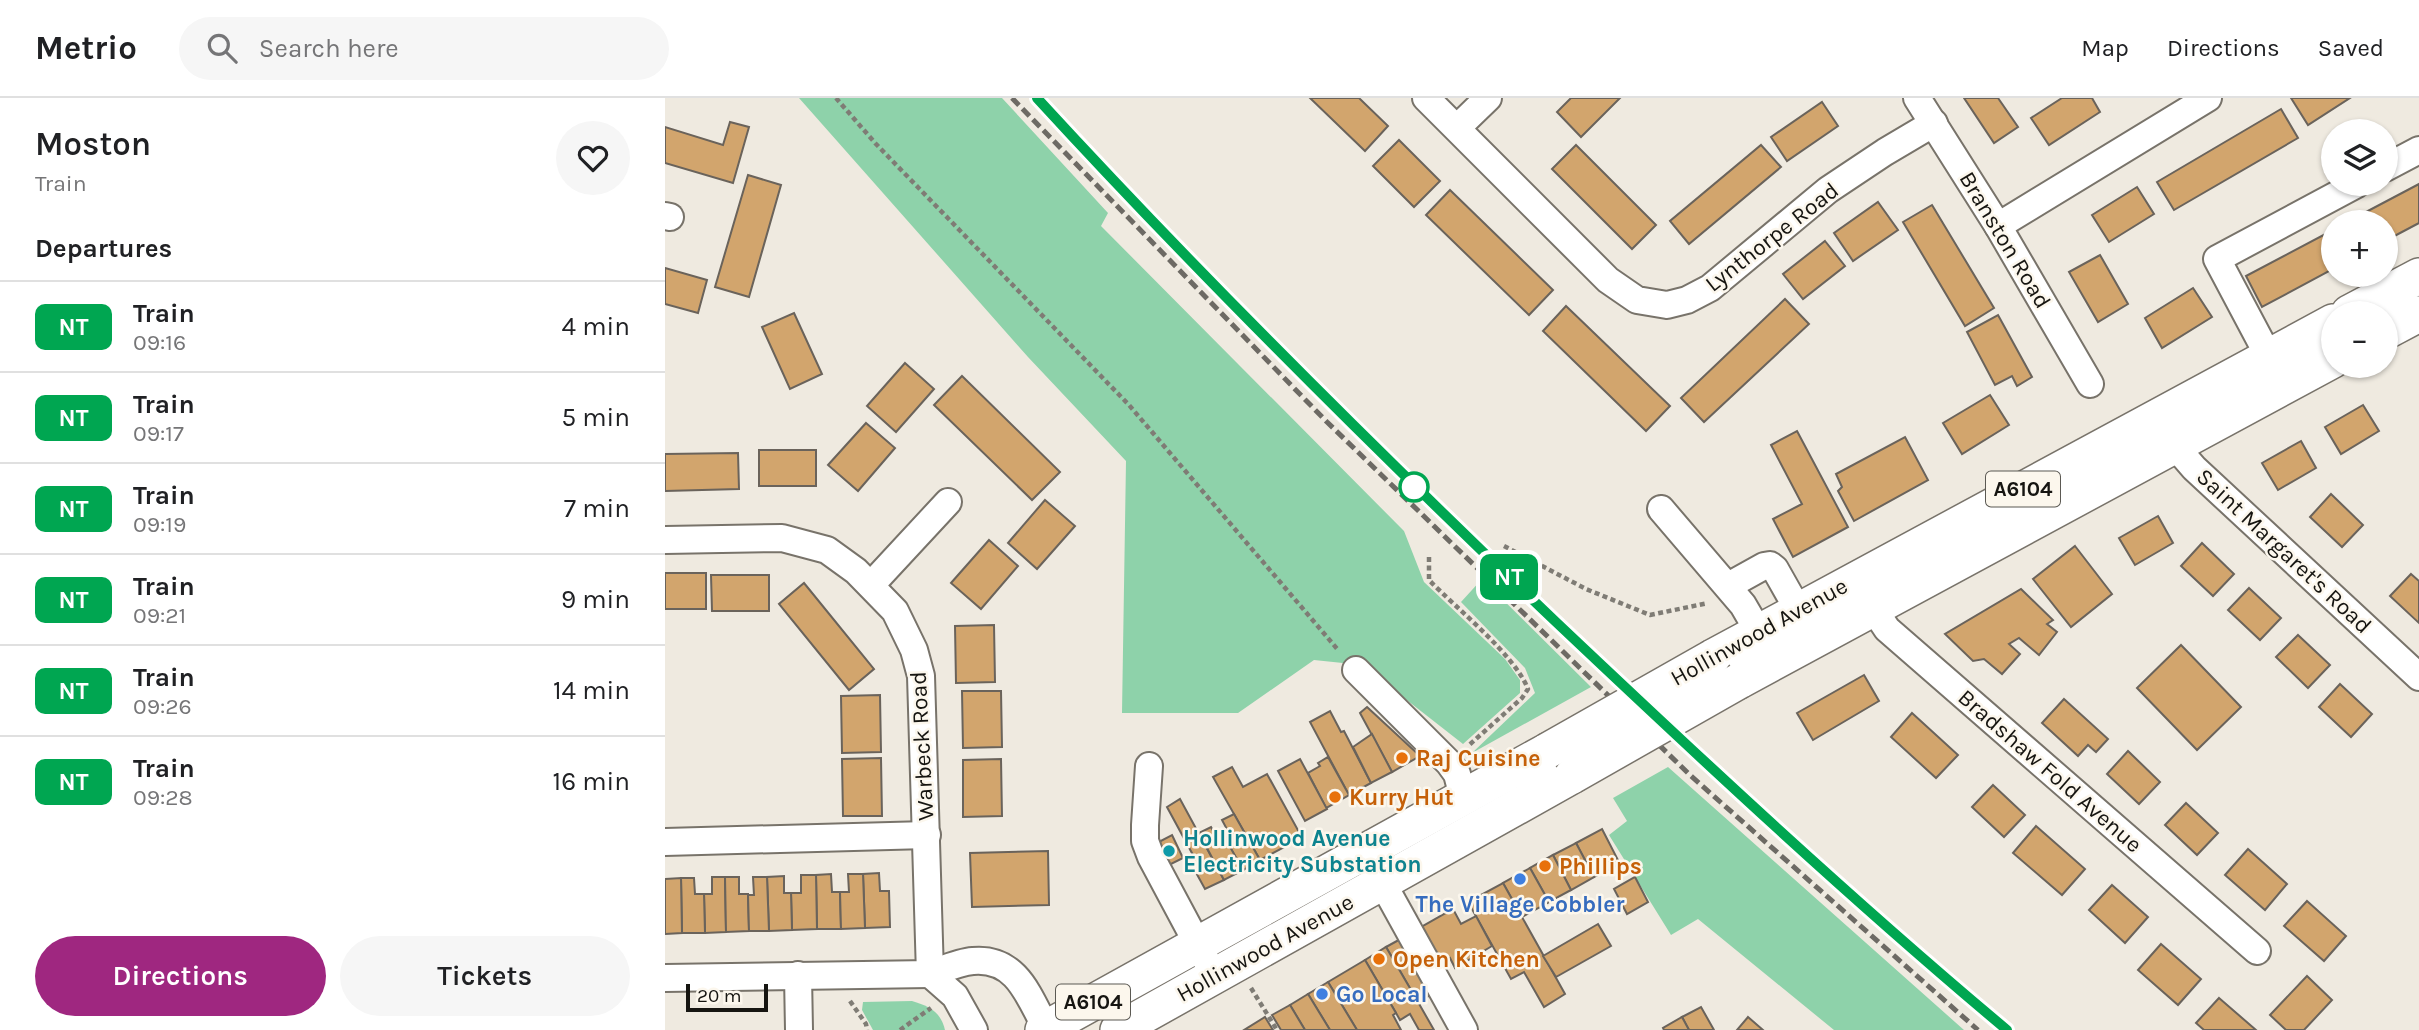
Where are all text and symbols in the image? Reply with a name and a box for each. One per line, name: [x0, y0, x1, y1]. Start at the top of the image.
search box: [179, 17, 669, 80]
text: Metrio: [35, 29, 137, 67]
icon: search: [203, 29, 241, 67]
text: Search here: [259, 33, 399, 64]
text: Map: [2081, 34, 2129, 62]
text: Directions: [2167, 34, 2280, 62]
text: Saved: [2318, 34, 2384, 62]
map controls: [2321, 119, 2398, 378]
button: layers: [2321, 119, 2398, 196]
button: heart: [556, 121, 630, 195]
text: Moston: [35, 125, 151, 163]
street label: Branston Road: [1954, 167, 2056, 313]
text: Train: [35, 170, 87, 197]
street label: Lynthorpe Road: [1700, 177, 1844, 297]
button: +: [2321, 210, 2398, 287]
text: Departures: [35, 233, 172, 264]
text: Train: [133, 298, 195, 329]
button: −: [2321, 301, 2398, 378]
text: 4 min: [562, 311, 630, 342]
text: NT: [59, 313, 88, 341]
text: 09:16: [133, 329, 186, 356]
text: Train: [133, 389, 195, 420]
text: 5 min: [561, 402, 630, 433]
text: NT: [59, 404, 88, 432]
text: 09:17: [133, 420, 184, 447]
street label: Saint Margaret's Road: [2191, 463, 2377, 639]
unlabelled marker: [1399, 472, 1429, 502]
road number: A6104: [1986, 472, 2060, 506]
text: Train: [133, 480, 195, 511]
text: 7 min: [564, 493, 630, 524]
text: NT: [59, 495, 88, 523]
text: 09:19: [133, 511, 186, 538]
line badge: NT: [1477, 554, 1541, 600]
text: NT: [1494, 563, 1524, 591]
text: Train: [133, 571, 195, 602]
street label: Hollinwood Avenue: [1666, 572, 1852, 692]
text: 9 min: [561, 584, 630, 615]
text: NT: [59, 586, 88, 614]
text: 09:21: [133, 602, 186, 629]
text: Train: [133, 662, 195, 693]
street label: Warbeck Road: [905, 671, 939, 821]
text: 14 min: [553, 675, 630, 706]
text: NT: [59, 677, 88, 705]
street label: Bradshaw Fold Avenue: [1953, 684, 2147, 858]
text: 09:26: [133, 693, 192, 720]
place label: Raj Cuisine: [1416, 745, 1541, 772]
marker: Raj Cuisine: [1394, 750, 1410, 766]
text: Train: [133, 753, 195, 784]
text: 16 min: [553, 766, 630, 797]
text: NT: [59, 768, 88, 796]
text: 09:28: [133, 784, 193, 811]
place label: Kurry Hut: [1349, 784, 1454, 811]
marker: Kurry Hut: [1327, 789, 1343, 805]
place label: Hollinwood Avenue Electricity Substation: [1183, 825, 1422, 878]
marker: Hollinwood Avenue Electricity Substation: [1161, 843, 1177, 859]
place label: Phillips: [1559, 853, 1642, 880]
marker: Phillips: [1537, 858, 1553, 874]
marker: The Village Cobbler: [1512, 871, 1528, 887]
street label: Hollinwood Avenue: [1172, 888, 1358, 1008]
place label: The Village Cobbler: [1416, 891, 1624, 918]
button: Directions: [35, 936, 326, 1016]
button: Tickets: [340, 936, 630, 1016]
place label: Open Kitchen: [1393, 946, 1540, 973]
marker: Open Kitchen: [1371, 951, 1387, 967]
scale bar: [686, 981, 768, 1013]
place label: Go Local: [1336, 981, 1427, 1008]
road number: A6104: [1056, 984, 1130, 1020]
text: 20 m: [697, 985, 742, 1007]
marker: Go Local: [1314, 986, 1330, 1002]

